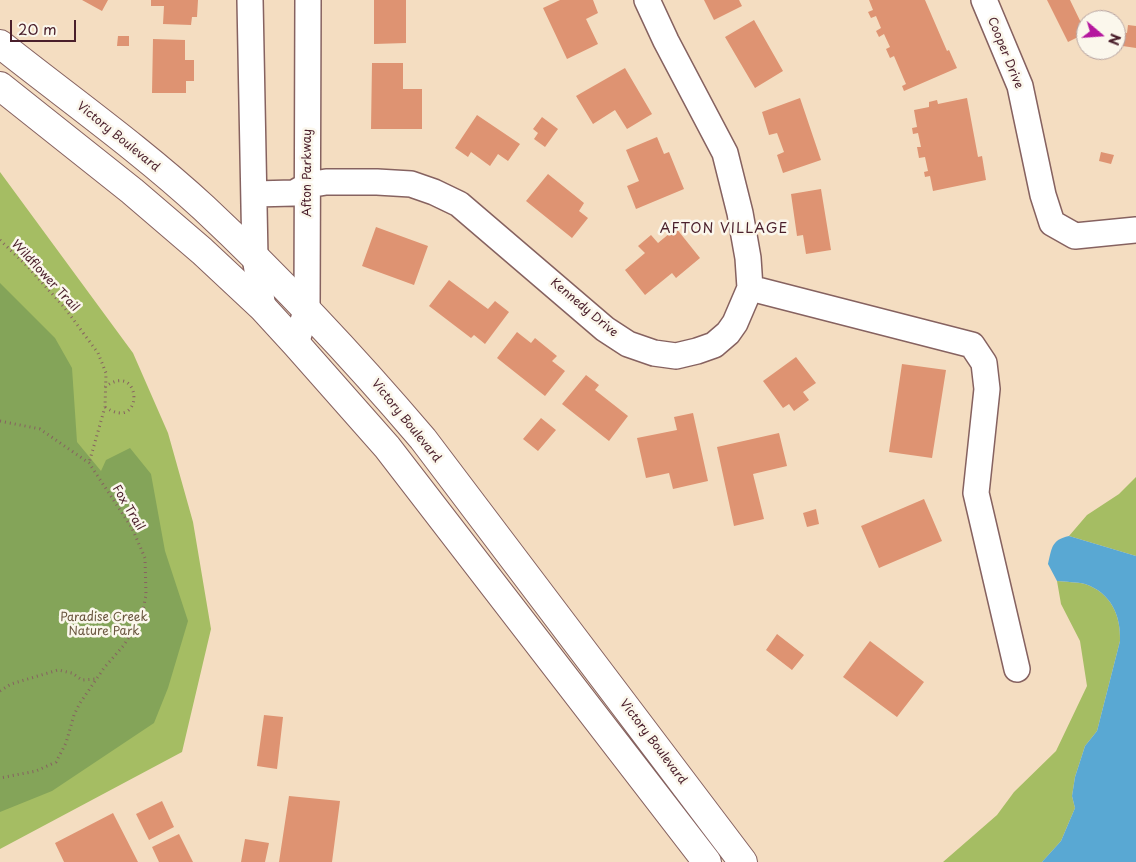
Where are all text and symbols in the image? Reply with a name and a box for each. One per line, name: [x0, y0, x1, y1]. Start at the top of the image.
scale bar: [12, 10, 79, 42]
north arrow: [1076, 10, 1126, 60]
street label: Cooper Drive: [984, 15, 1026, 91]
text: 20 m: [18, 17, 57, 40]
text: N: [1103, 31, 1126, 48]
street label: Victory Boulevard: [74, 99, 162, 175]
street label: Afton Parkway: [301, 129, 315, 217]
district label: AFTON VILLAGE: [659, 221, 789, 237]
street label: Wildflower Trail: [8, 237, 82, 315]
street label: Kennedy Drive: [547, 276, 621, 340]
street label: Victory Boulevard: [368, 377, 444, 465]
street label: Fox Trail: [109, 483, 147, 533]
park label: Paradise Creek Nature Park: [60, 611, 148, 639]
street label: Victory Boulevard: [616, 697, 690, 787]

